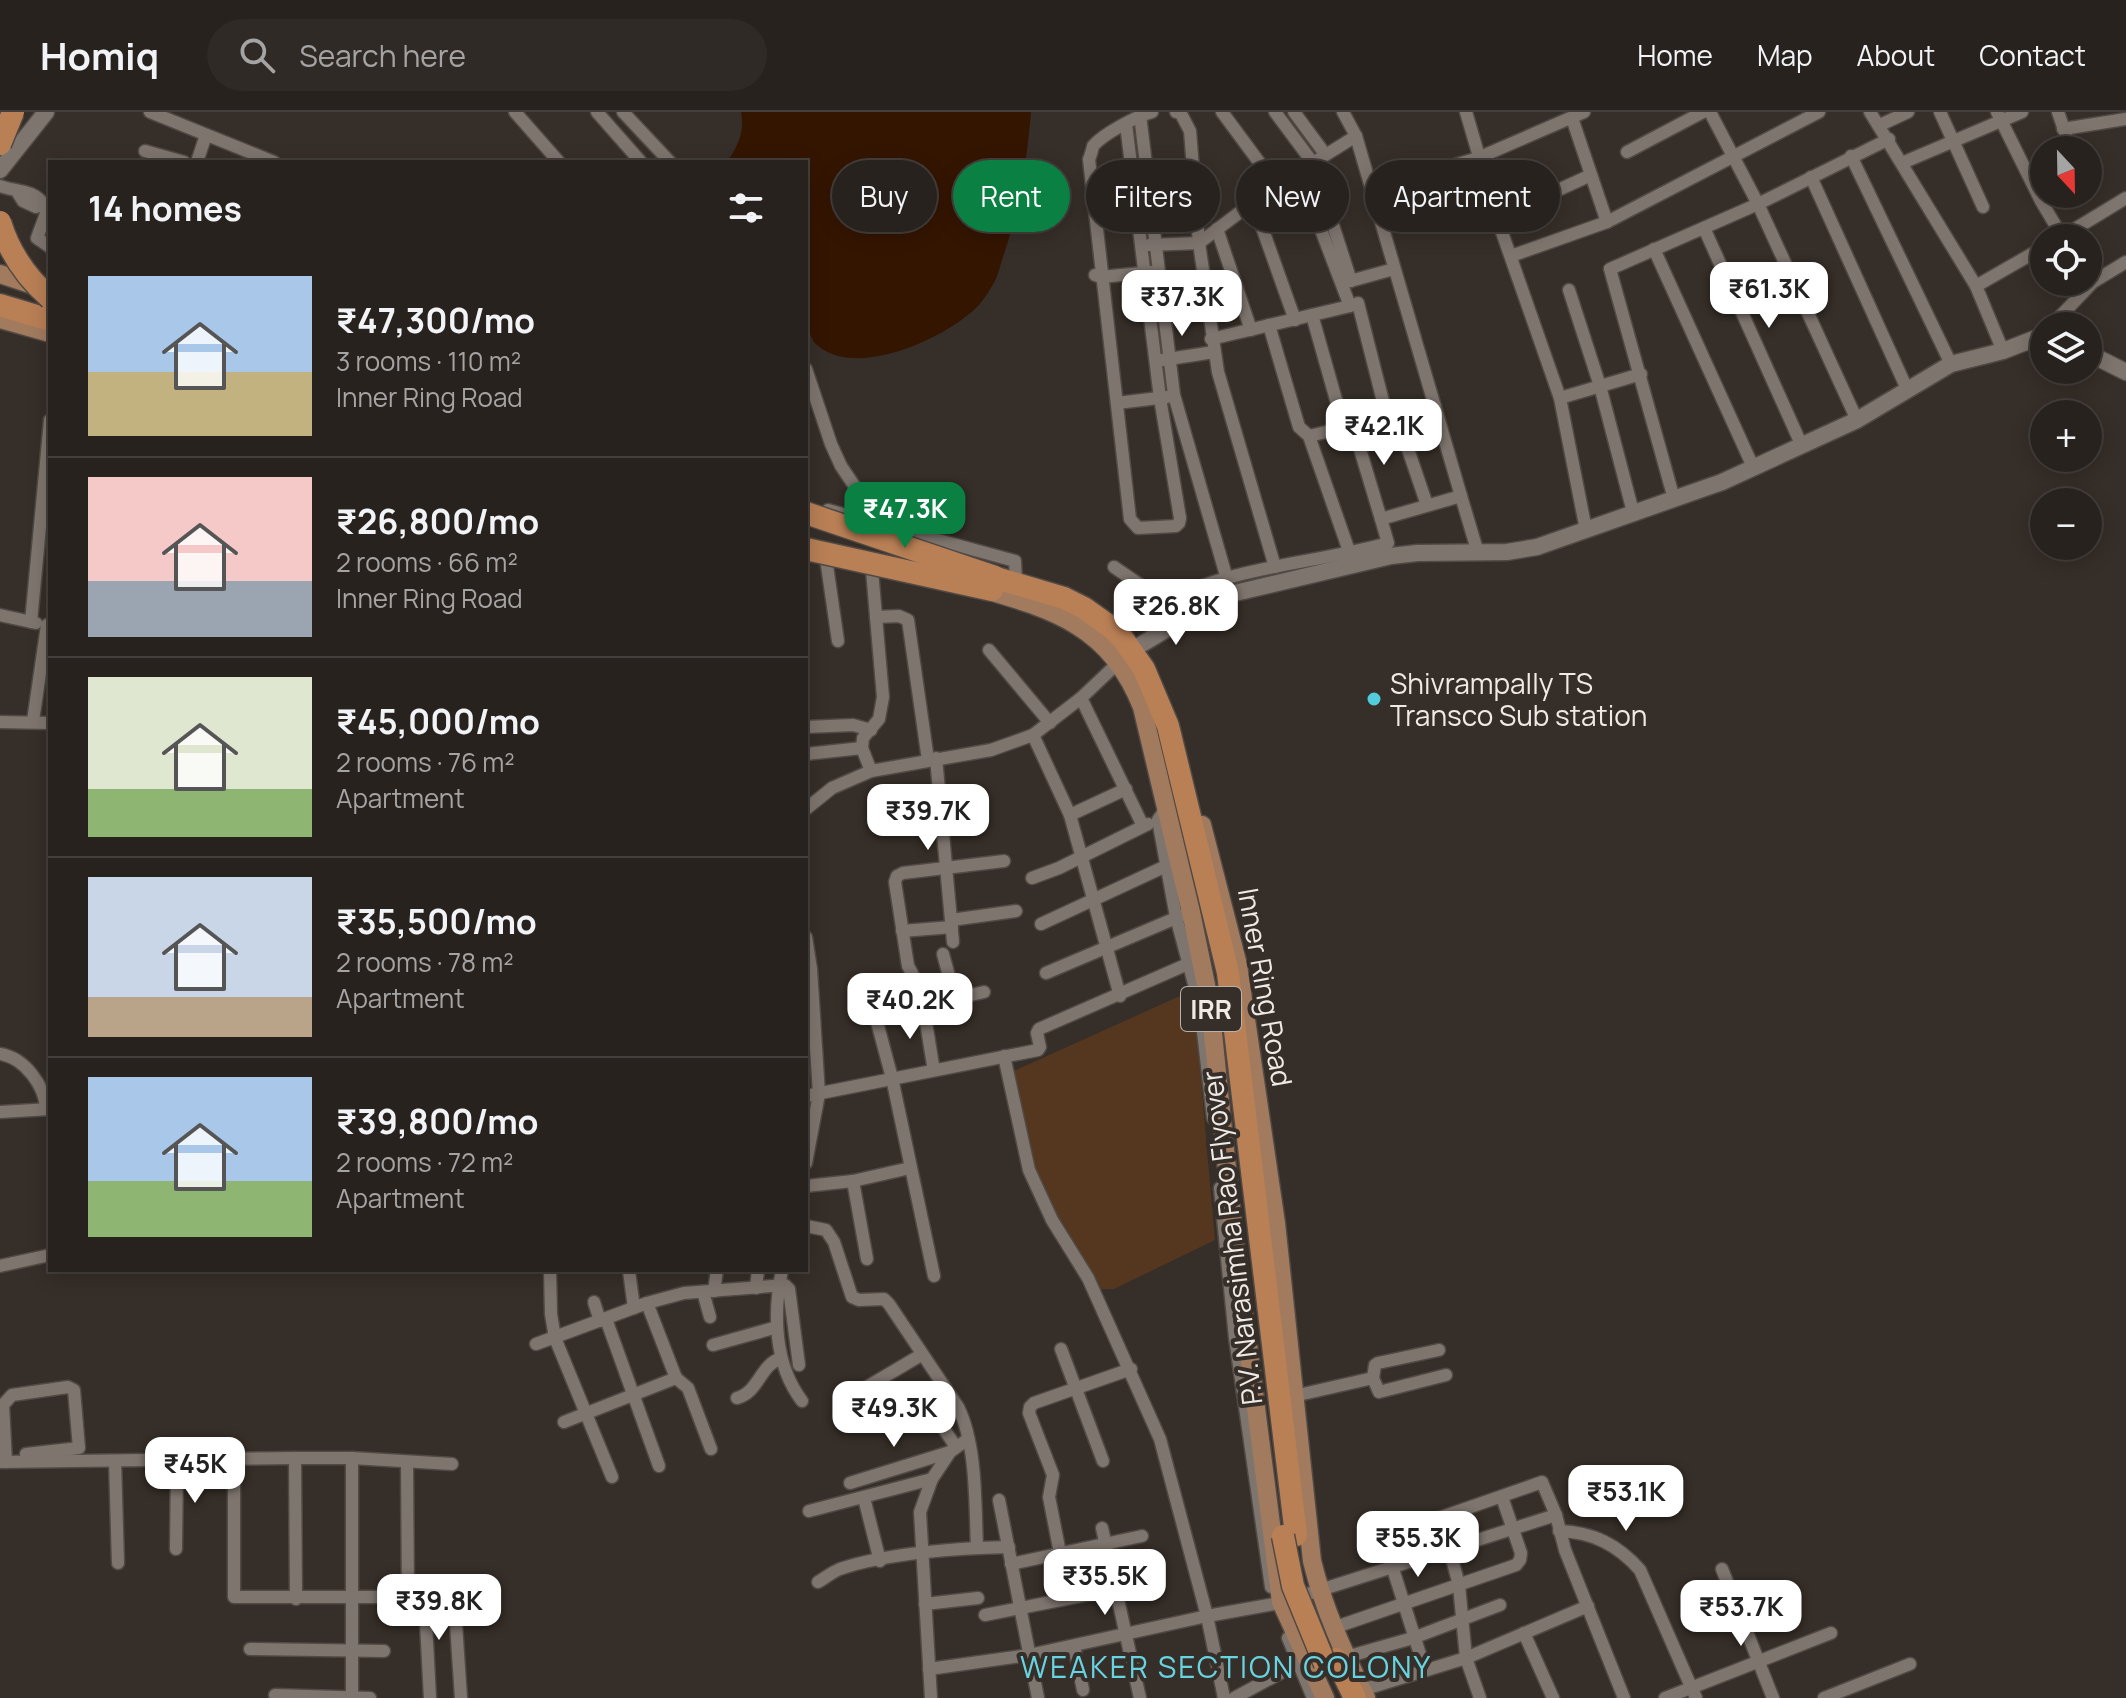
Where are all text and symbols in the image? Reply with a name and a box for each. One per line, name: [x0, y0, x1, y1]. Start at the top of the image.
search box: [207, 19, 767, 91]
text: Homiq: [40, 29, 159, 81]
icon: search: [235, 33, 279, 77]
text: Search here: [299, 35, 466, 76]
text: Home: [1637, 36, 1713, 74]
text: Map: [1757, 36, 1813, 74]
text: About: [1857, 36, 1935, 74]
text: Contact: [1979, 36, 2086, 74]
north arrow: [2030, 136, 2102, 208]
map controls: [2030, 136, 2102, 560]
chip: Buy: [832, 160, 937, 232]
chip: Rent: [953, 160, 1070, 232]
chip: Filters: [1086, 160, 1220, 232]
chip: New: [1236, 160, 1349, 232]
chip: Apartment: [1365, 160, 1560, 232]
text: 14 homes: [88, 185, 242, 231]
icon: filters: [724, 186, 768, 230]
button: locate: [2030, 224, 2102, 296]
pin: ₹61.3K: [1704, 262, 1834, 330]
pin: ₹37.3K: [1117, 270, 1247, 338]
text: ₹61.3K: [1728, 270, 1810, 306]
text: ₹37.3K: [1140, 278, 1224, 314]
text: ₹47,300/mo: [336, 297, 535, 343]
icon: home: [152, 308, 248, 404]
button: layers: [2030, 312, 2102, 384]
text: 3 rooms · 110 m²: [336, 343, 521, 379]
text: Inner Ring Road: [336, 379, 523, 415]
pin: ₹42.1K: [1319, 399, 1449, 467]
button: +: [2030, 400, 2102, 472]
text: ₹42.1K: [1344, 407, 1424, 443]
pin: ₹47.3K: [840, 482, 970, 550]
button: −: [2030, 488, 2102, 560]
text: ₹47.3K: [862, 490, 948, 526]
text: ₹26,800/mo: [336, 498, 539, 544]
icon: home: [152, 509, 248, 605]
text: 2 rooms · 66 m²: [336, 544, 518, 580]
pin: ₹26.8K: [1111, 579, 1241, 647]
text: Inner Ring Road: [336, 580, 523, 616]
text: ₹26.8K: [1132, 587, 1220, 623]
place label: Shivrampally TS Transco Sub station: [1390, 664, 1647, 734]
marker: Shivrampally TS Transco Sub station: [1365, 690, 1383, 708]
text: ₹45,000/mo: [336, 698, 540, 744]
icon: home: [152, 709, 248, 805]
text: 2 rooms · 76 m²: [336, 744, 515, 780]
text: Apartment: [336, 780, 465, 816]
pin: ₹39.7K: [863, 784, 993, 852]
text: ₹39.7K: [885, 792, 971, 828]
street label: Inner Ring Road: [1230, 885, 1302, 1089]
text: ₹35,500/mo: [336, 898, 537, 944]
icon: home: [152, 909, 248, 1005]
text: 2 rooms · 78 m²: [336, 944, 514, 980]
pin: ₹40.2K: [845, 973, 975, 1041]
text: Apartment: [336, 980, 465, 1016]
text: ₹40.2K: [865, 981, 955, 1017]
road number: IRR: [1181, 987, 1241, 1031]
street label: P.V. Narasimha Rao Flyover: [1192, 1069, 1270, 1407]
text: ₹39,800/mo: [336, 1098, 539, 1144]
icon: home: [152, 1109, 248, 1205]
text: 2 rooms · 72 m²: [336, 1144, 513, 1180]
text: Apartment: [336, 1180, 465, 1216]
pin: ₹49.3K: [829, 1381, 959, 1449]
text: ₹49.3K: [850, 1389, 938, 1425]
pin: ₹45K: [148, 1437, 242, 1505]
text: ₹45K: [163, 1445, 227, 1481]
pin: ₹53.1K: [1561, 1465, 1691, 1533]
text: ₹53.1K: [1586, 1473, 1666, 1509]
pin: ₹55.3K: [1353, 1511, 1483, 1579]
text: ₹55.3K: [1375, 1519, 1461, 1555]
pin: ₹35.5K: [1040, 1549, 1170, 1617]
text: ₹35.5K: [1062, 1557, 1148, 1593]
pin: ₹39.8K: [374, 1574, 504, 1642]
pin: ₹53.7K: [1676, 1580, 1806, 1648]
text: ₹39.8K: [395, 1582, 483, 1618]
text: ₹53.7K: [1698, 1588, 1784, 1624]
district label: WEAKER SECTION COLONY: [1020, 1646, 1432, 1687]

